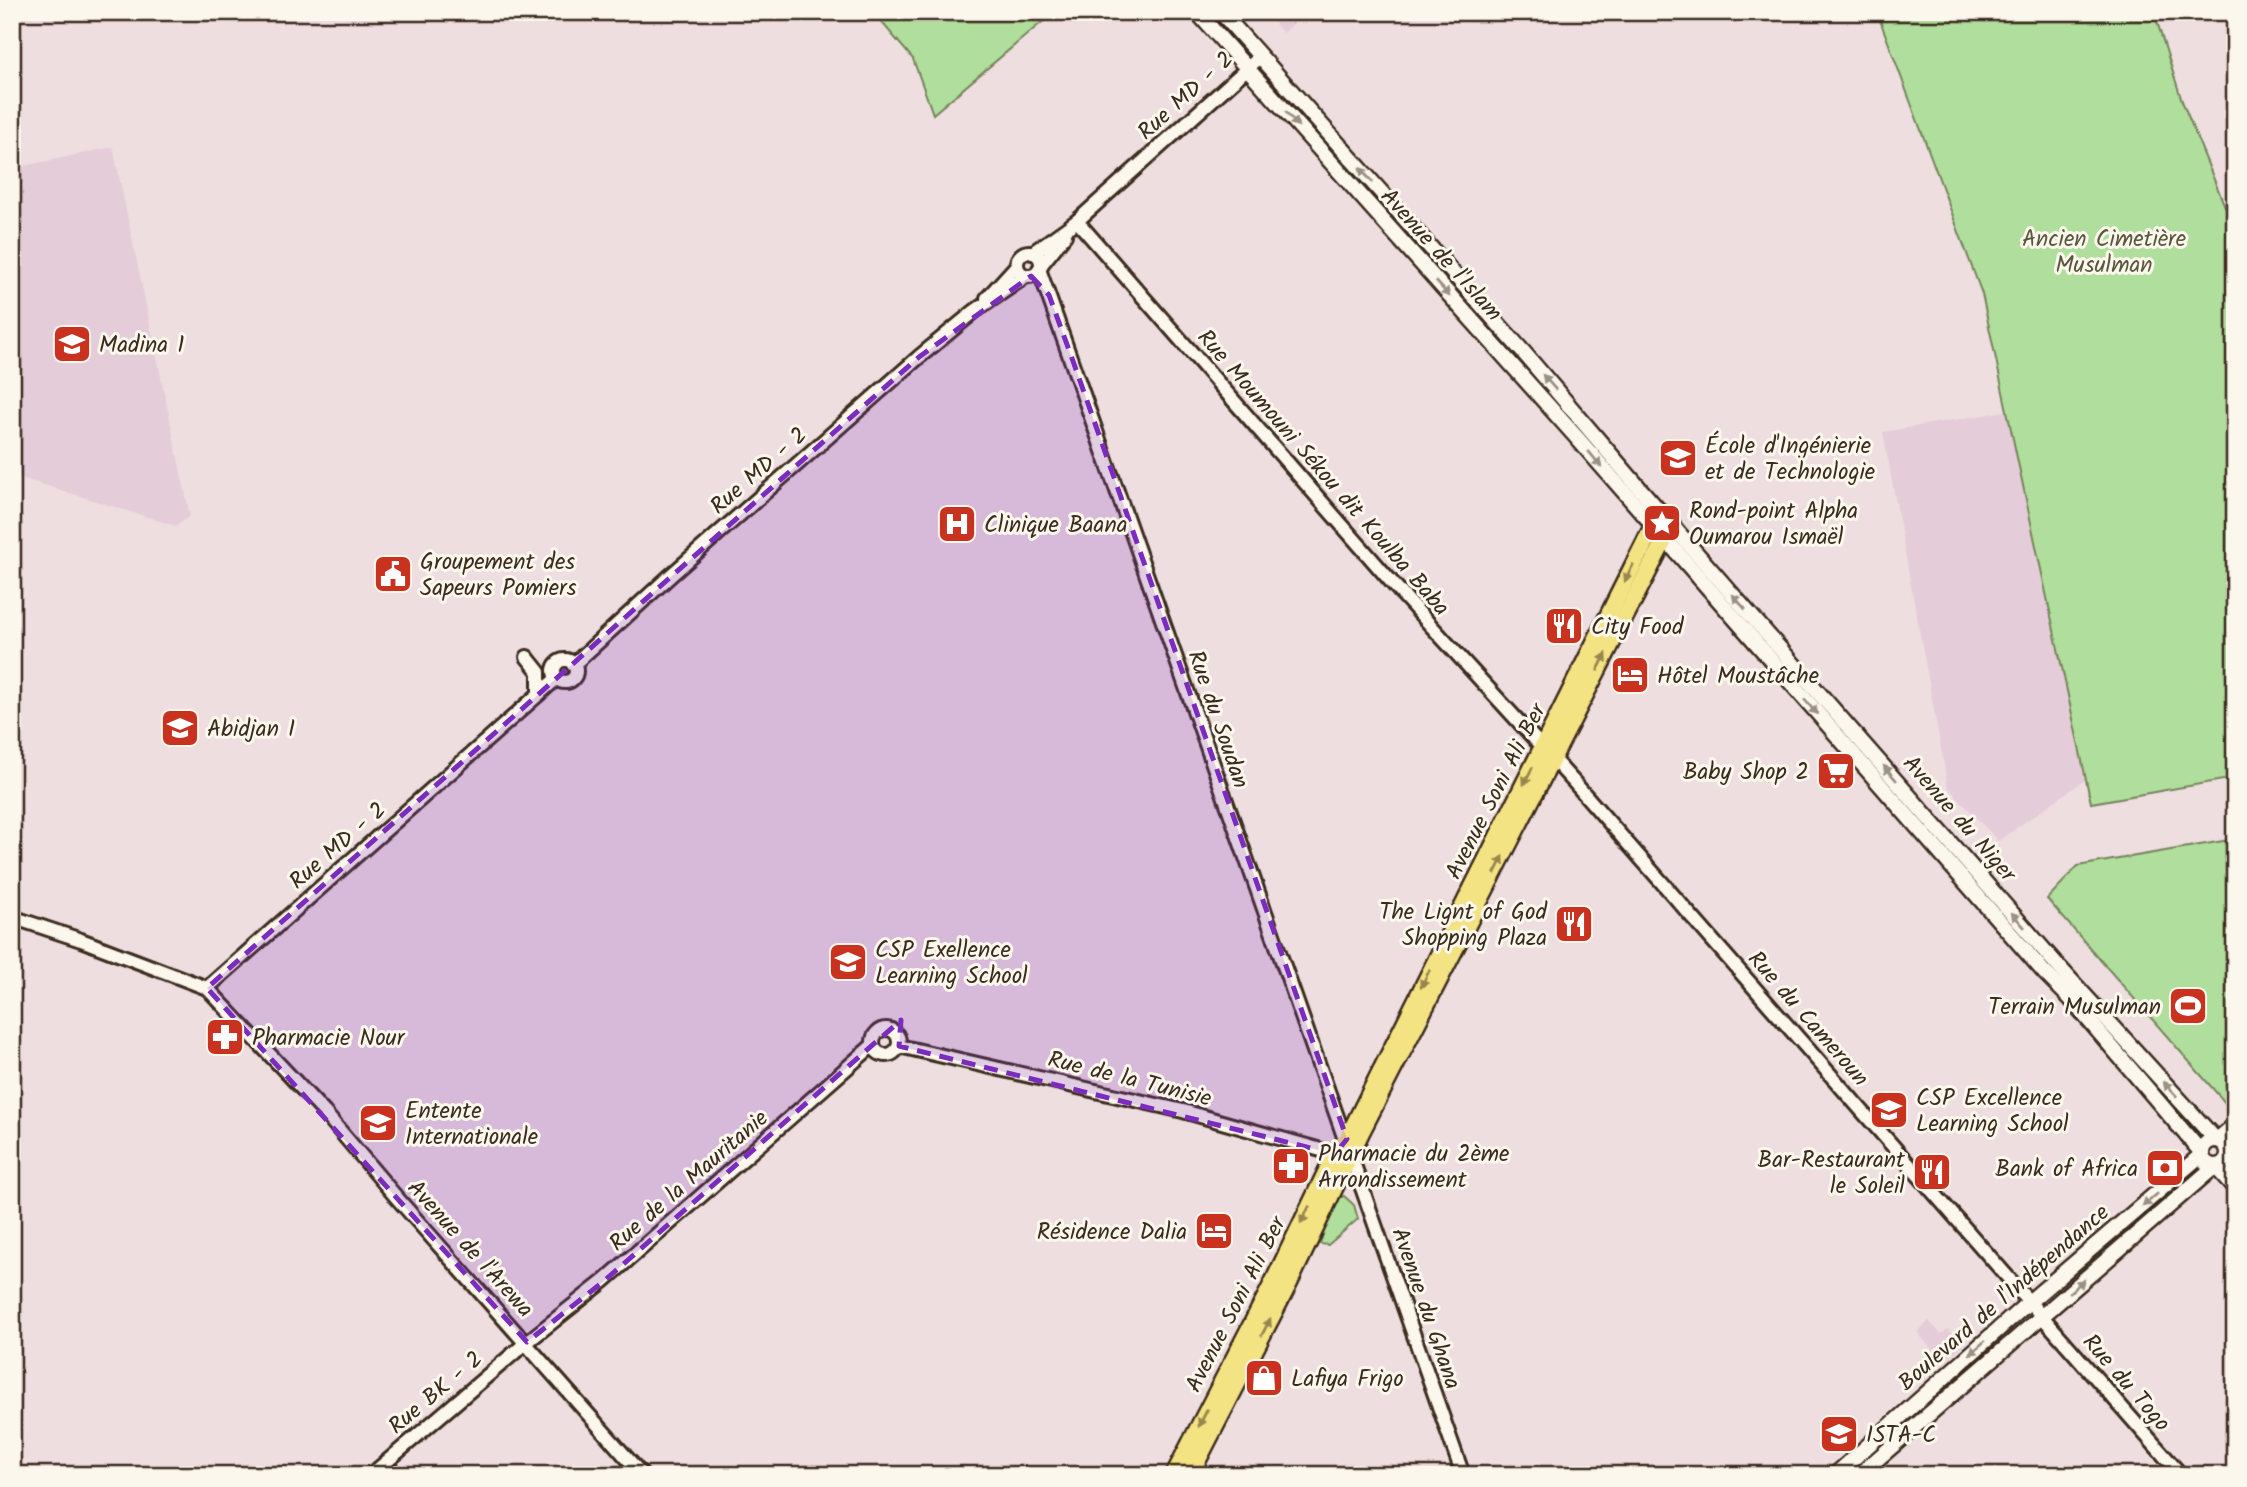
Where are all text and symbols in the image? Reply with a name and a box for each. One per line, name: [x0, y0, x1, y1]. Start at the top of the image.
street label: Rue MD - 2: [1130, 43, 1243, 150]
one-way arrow: [1284, 110, 1300, 128]
one-way arrow: [1358, 166, 1374, 183]
street label: Avenue de l'Islam: [1371, 181, 1510, 330]
park label: Ancien Cimetière Musulman: [2022, 222, 2186, 284]
one-way arrow: [1435, 280, 1451, 298]
street label: Rue Moumouni Sékou dit Koulba Baba: [1187, 322, 1458, 625]
school or university icon: Madina 1: [51, 323, 93, 365]
place label: Madina 1: [99, 328, 184, 364]
one-way arrow: [1542, 373, 1557, 390]
street label: Rue MD - 2: [702, 419, 816, 524]
place label: École d'Ingénierie et de Technologie: [1705, 429, 1875, 491]
school or university icon: École d'Ingénierie et de Technologie: [1657, 437, 1699, 479]
one-way arrow: [1587, 450, 1602, 467]
place label: Rond-point Alpha Oumarou Ismaël: [1689, 494, 1858, 556]
place icon: Rond-point Alpha Oumarou Ismaël: [1641, 502, 1683, 544]
hospital icon: Clinique Baana: [936, 503, 978, 545]
place label: Clinique Baana: [984, 508, 1127, 544]
place label: Groupement des Sapeurs Pomiers: [420, 545, 577, 607]
public building icon: Groupement des Sapeurs Pomiers: [372, 553, 414, 595]
one-way arrow: [1624, 563, 1635, 583]
one-way arrow: [1731, 593, 1747, 611]
restaurant icon: City Food: [1543, 605, 1585, 647]
place label: City Food: [1591, 610, 1684, 646]
street label: Rue du Soudan: [1177, 646, 1258, 794]
one-way arrow: [1596, 652, 1607, 672]
hotel icon: Hôtel Moustâche: [1609, 654, 1651, 696]
place label: Hôtel Moustâche: [1657, 659, 1819, 695]
street label: Avenue Soni Ali Ber: [1437, 696, 1557, 886]
one-way arrow: [1803, 698, 1819, 716]
school or university icon: Abidjan I: [159, 707, 201, 749]
place label: Abidjan I: [207, 712, 295, 748]
street label: Avenue du Niger: [1893, 748, 2025, 892]
supermarket icon: Baby Shop 2: [1815, 750, 1857, 792]
place label: Baby Shop 2: [1683, 755, 1809, 791]
one-way arrow: [1882, 764, 1898, 781]
one-way arrow: [1522, 767, 1534, 787]
street label: Rue MD - 2: [281, 794, 395, 899]
one-way arrow: [1494, 855, 1505, 875]
place label: The Lignt of God Shopping Plaza: [1379, 895, 1548, 957]
restaurant icon: The Lignt of God Shopping Plaza: [1553, 903, 1595, 945]
one-way arrow: [2011, 911, 2026, 928]
place label: CSP Exellence Learning School: [875, 933, 1028, 995]
school or university icon: CSP Exellence Learning School: [827, 941, 869, 983]
street label: Rue du Cameroun: [1738, 943, 1877, 1095]
one-way arrow: [1419, 969, 1431, 989]
sports icon: Terrain Musulman: [2167, 985, 2209, 1027]
place label: Terrain Musulman: [1988, 990, 2161, 1026]
pharmacy icon: Pharmacie Nour: [204, 1016, 246, 1058]
place label: Pharmacie Nour: [252, 1021, 406, 1057]
street label: Rue de la Tunisie: [1044, 1042, 1215, 1118]
one-way arrow: [2162, 1080, 2178, 1098]
place label: CSP Excellence Learning School: [1916, 1081, 2069, 1143]
school or university icon: CSP Excellence Learning School: [1868, 1089, 1910, 1131]
place label: Entente Internationale: [405, 1094, 538, 1156]
school or university icon: Entente Internationale: [357, 1102, 399, 1144]
street label: Rue de la Mauritanie: [601, 1102, 777, 1261]
place label: Pharmacie du 2ème Arrondissement: [1318, 1137, 1509, 1199]
place label: Bar-Restaurant le Soleil: [1758, 1143, 1906, 1205]
pharmacy icon: Pharmacie du 2ème Arrondissement: [1270, 1145, 1312, 1187]
bank icon: Bank of Africa: [2144, 1147, 2186, 1189]
restaurant icon: Bar-Restaurant le Soleil: [1911, 1151, 1953, 1193]
place label: Bank of Africa: [1995, 1152, 2138, 1188]
street label: Avenue de l'Arewa: [398, 1172, 541, 1326]
one-way arrow: [2141, 1192, 2159, 1207]
street label: Boulevard de l'Indépendance: [1890, 1196, 2118, 1401]
one-way arrow: [1300, 1205, 1311, 1225]
street label: Avenue Soni Ali Ber: [1177, 1209, 1297, 1399]
hotel icon: Résidence Dalia: [1193, 1210, 1235, 1252]
place label: Résidence Dalia: [1037, 1215, 1187, 1251]
street label: Avenue du Ghana: [1381, 1223, 1470, 1394]
one-way arrow: [2068, 1278, 2086, 1294]
one-way arrow: [1260, 1317, 1272, 1337]
street label: Rue du Togo: [2073, 1326, 2178, 1440]
one-way arrow: [1969, 1340, 1986, 1355]
street label: Rue BK - 2: [381, 1343, 492, 1444]
shop icon: Lafiya Frigo: [1243, 1357, 1285, 1399]
place label: Lafiya Frigo: [1291, 1362, 1404, 1398]
one-way arrow: [1197, 1408, 1209, 1428]
school or university icon: ISTA-C: [1818, 1413, 1860, 1455]
place label: ISTA-C: [1866, 1418, 1936, 1454]

